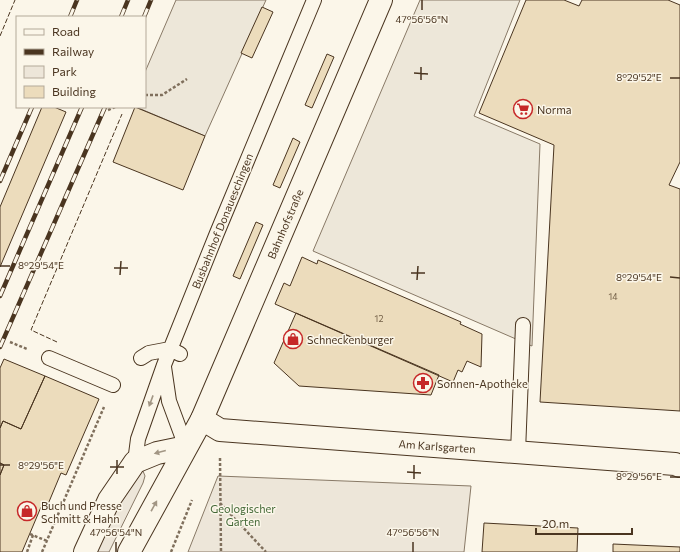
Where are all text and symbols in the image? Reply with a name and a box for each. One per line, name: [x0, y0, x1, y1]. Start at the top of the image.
text: 47°56'56"N: [396, 13, 448, 25]
legend: [16, 16, 146, 108]
text: Road: [52, 24, 80, 38]
text: Railway: [52, 44, 94, 58]
text: Park: [52, 64, 78, 78]
text: 8°29'52"E: [616, 71, 662, 83]
text: Building: [52, 84, 96, 98]
supermarket icon: Norma: [512, 98, 534, 120]
place label: Norma: [537, 103, 572, 116]
street label: Busbahnhof Donaueschingen: [189, 151, 255, 291]
street label: Bahnhofstraße: [264, 187, 306, 261]
text: 8°29'54"E: [18, 259, 64, 271]
text: 8°29'54"E: [616, 271, 662, 283]
house number: 14: [608, 291, 618, 302]
house number: 12: [375, 313, 383, 324]
shop icon: Schneckenburger: [282, 328, 304, 350]
place label: Schneckenburger: [307, 333, 394, 346]
pharmacy icon: Sonnen-Apotheke: [412, 372, 434, 394]
place label: Sonnen-Apotheke: [437, 377, 528, 390]
one-way arrow: [147, 396, 153, 408]
street label: Am Karlsgarten: [398, 437, 476, 455]
one-way arrow: [154, 450, 166, 456]
text: 8°29'56"E: [18, 459, 64, 471]
text: 8°29'56"E: [616, 470, 662, 482]
place label: Buch und Presse Schmitt & Hahn: [41, 499, 122, 525]
shop icon: Buch und Presse Schmitt & Hahn: [16, 500, 38, 522]
one-way arrow: [151, 500, 158, 511]
park label: Geologischer Garten: [210, 502, 276, 528]
scale bar: [536, 510, 632, 536]
text: 20 m: [542, 516, 569, 530]
text: 47°56'54"N: [90, 526, 142, 538]
text: 47°56'56"N: [387, 526, 439, 538]

